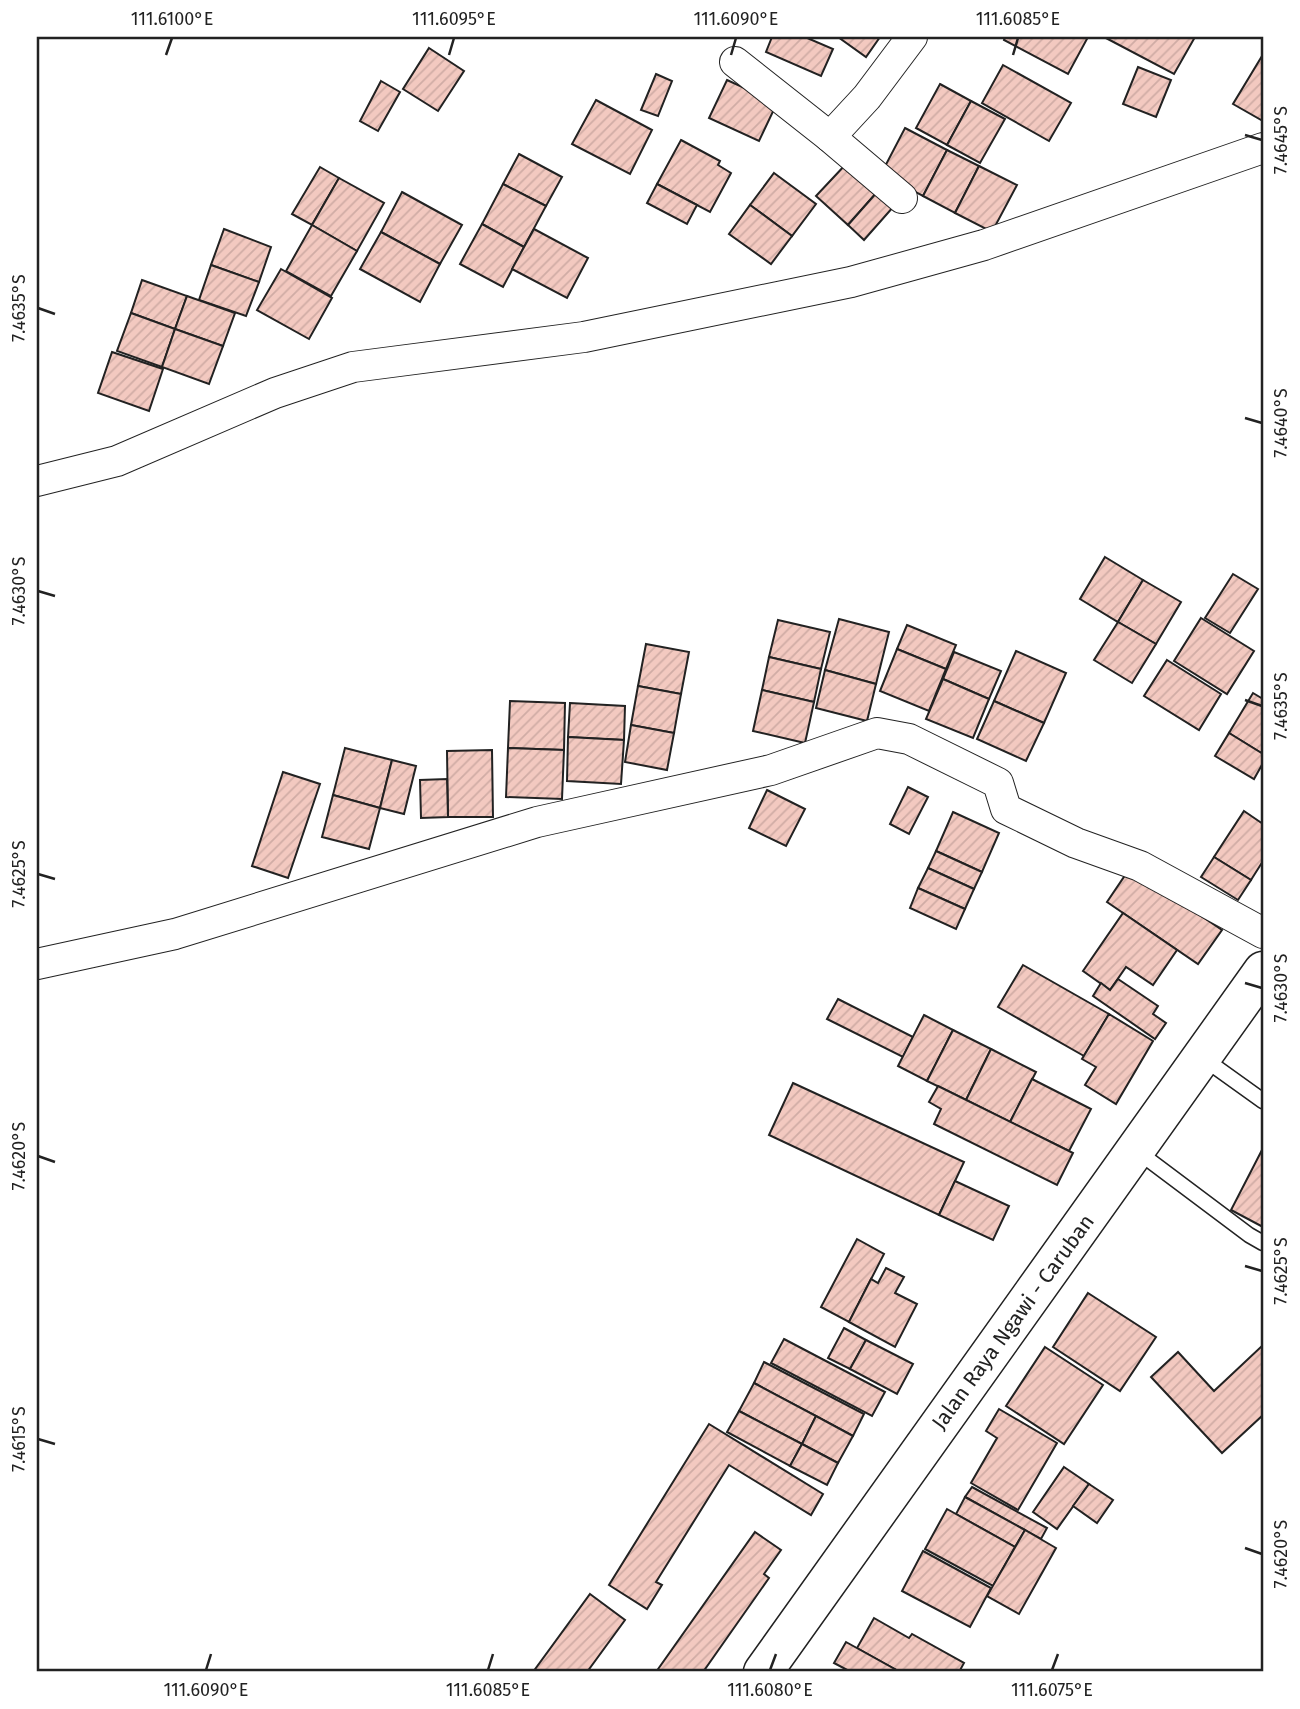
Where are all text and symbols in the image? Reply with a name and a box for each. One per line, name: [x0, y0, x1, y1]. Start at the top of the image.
text: 111.6100°E: [131, 8, 213, 30]
text: 111.6095°E: [412, 8, 496, 30]
text: 111.6090°E: [693, 8, 779, 30]
text: 111.6085°E: [976, 8, 1060, 30]
text: 7.4645°S: [1270, 106, 1292, 174]
text: 7.4635°S: [8, 274, 30, 342]
text: 7.4640°S: [1270, 388, 1292, 458]
text: 7.4630°S: [8, 556, 30, 625]
text: 7.4635°S: [1270, 672, 1292, 740]
text: 7.4625°S: [8, 840, 30, 908]
text: 7.4630°S: [1270, 953, 1292, 1022]
text: 7.4620°S: [8, 1121, 30, 1190]
street label: Jalan Raya Ngawi - Caruban: [926, 1209, 1100, 1435]
text: 7.4625°S: [1270, 1237, 1292, 1305]
text: 7.4615°S: [8, 1406, 30, 1472]
text: 7.4620°S: [1270, 1519, 1292, 1588]
text: 111.6090°E: [163, 1679, 249, 1701]
text: 111.6085°E: [446, 1679, 530, 1701]
text: 111.6080°E: [727, 1679, 813, 1701]
text: 111.6075°E: [1011, 1679, 1093, 1701]

